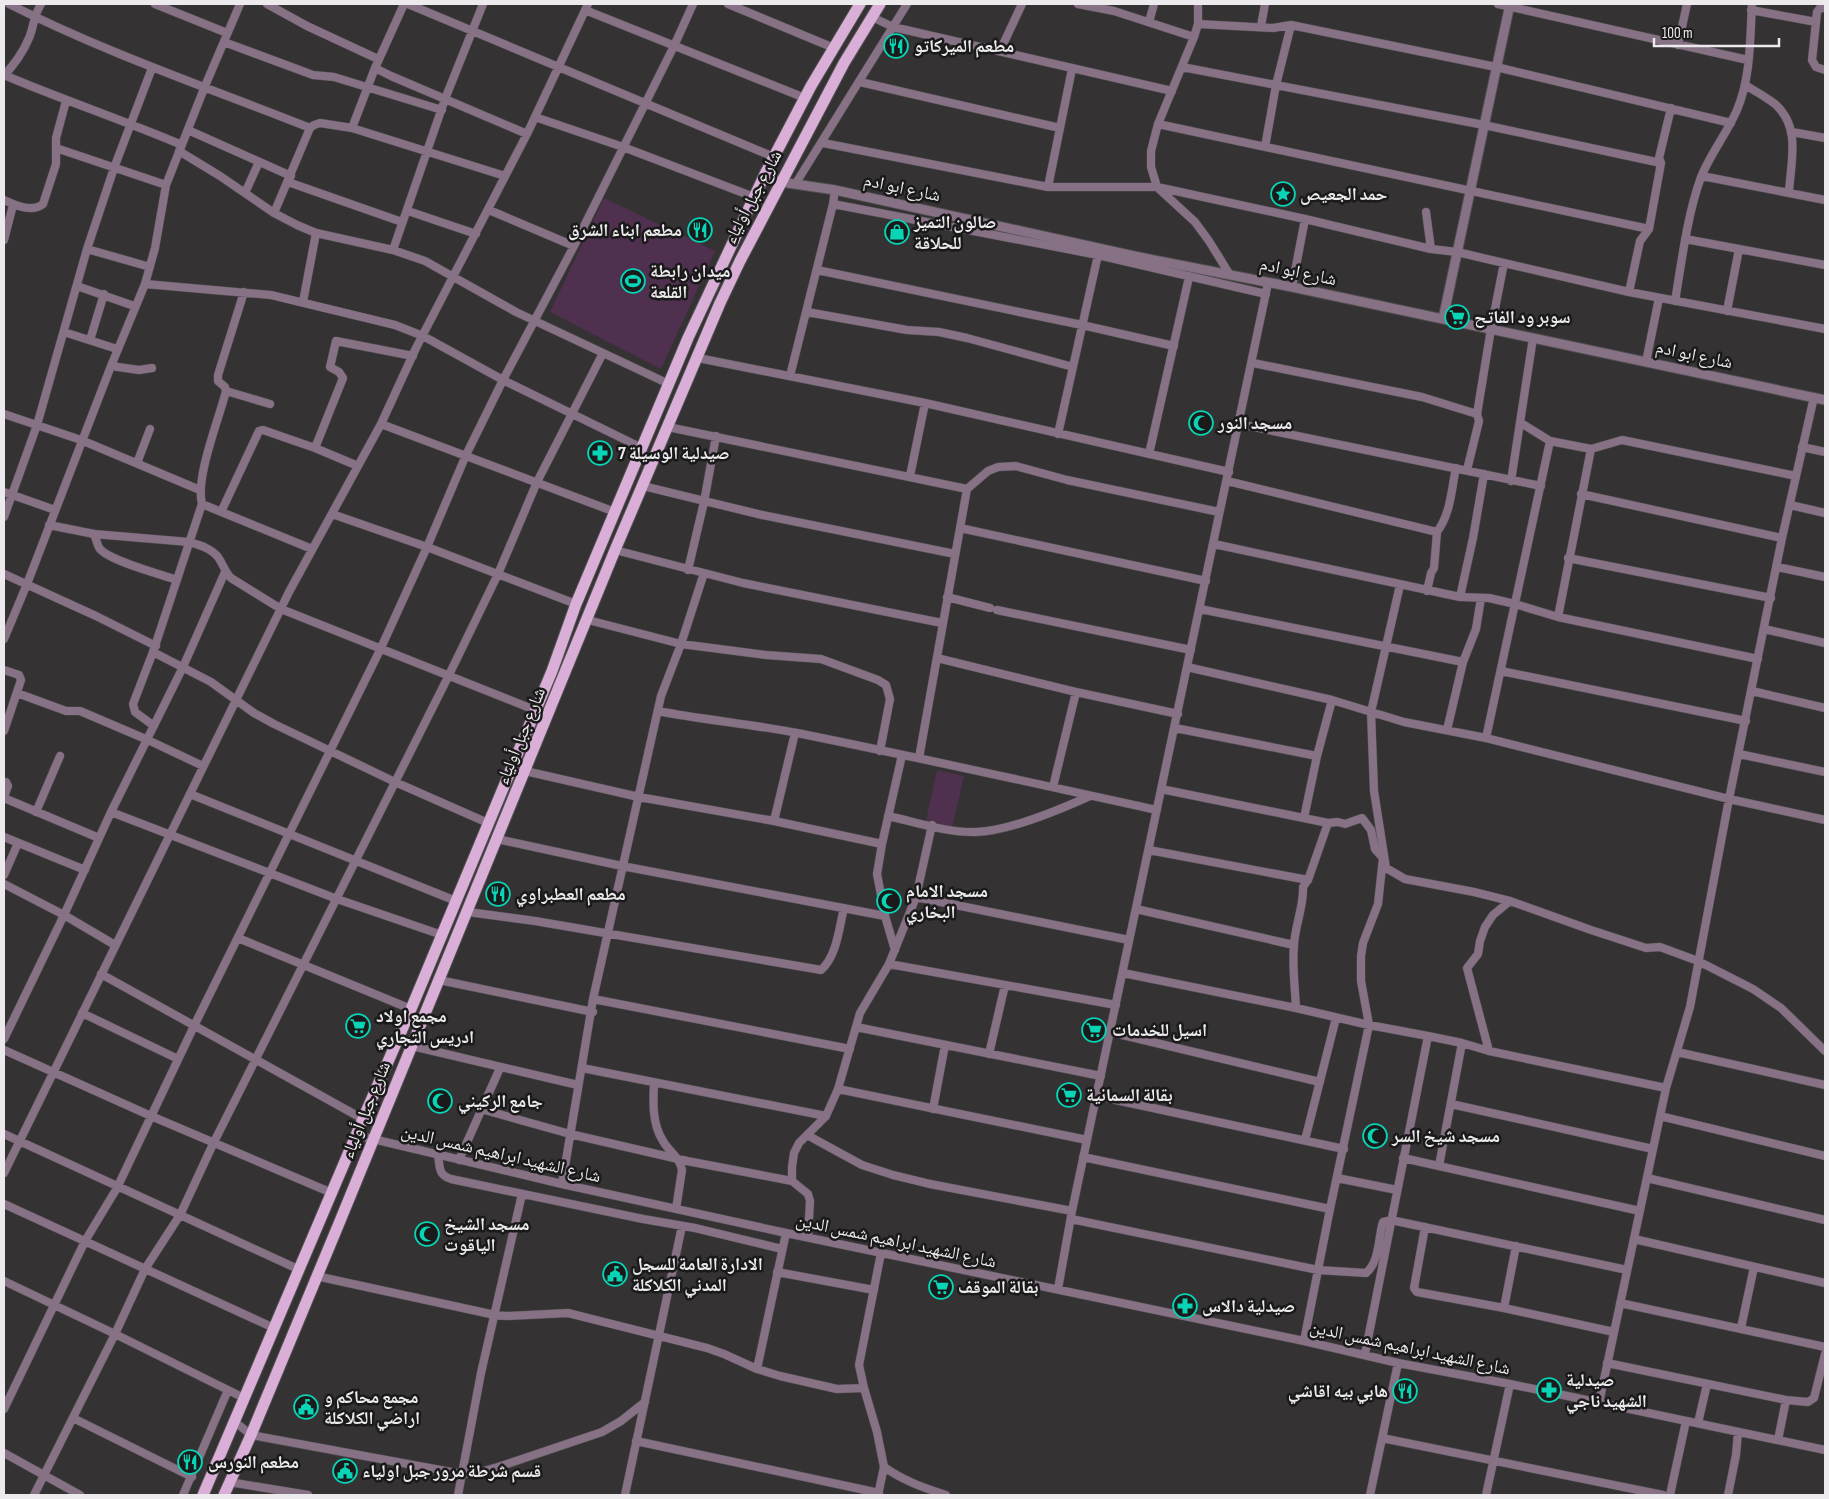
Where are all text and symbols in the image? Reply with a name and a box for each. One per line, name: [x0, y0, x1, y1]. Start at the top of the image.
scale bar: [1654, 15, 1779, 47]
text: 100 m: [1662, 24, 1693, 43]
restaurant icon: مطعم الميركاتو: [883, 33, 909, 59]
place label: مطعم الميركاتو: [914, 36, 1014, 58]
street label: شارع جبل أولياء: [719, 146, 786, 247]
street label: شارع ابو ادم: [861, 170, 942, 207]
place icon: حمد الجعيص: [1270, 181, 1296, 207]
place label: حمد الجعيص: [1300, 184, 1388, 205]
place label: صالون التميز للحلاقة: [913, 212, 996, 254]
restaurant icon: مطعم ابناء الشرق: [687, 217, 713, 243]
shop icon: صالون التميز للحلاقة: [884, 219, 910, 245]
place label: مطعم ابناء الشرق: [568, 220, 682, 242]
street label: شارع ابو ادم: [1257, 254, 1338, 291]
place label: ميدان رابطة القلعة: [650, 261, 730, 303]
sports icon: ميدان رابطة القلعة: [620, 268, 646, 294]
supermarket icon: سوبر ود الفاتح: [1444, 304, 1470, 330]
place label: سوبر ود الفاتح: [1474, 307, 1571, 329]
street label: شارع ابو ادم: [1653, 337, 1734, 374]
mosque icon: مسجد النور: [1188, 410, 1214, 436]
place label: مسجد النور: [1217, 413, 1292, 434]
pharmacy icon: صيدلية الوسيلة 7: [587, 440, 613, 466]
place label: صيدلية الوسيلة 7: [618, 443, 729, 464]
street label: شارع جبل أولياء: [491, 684, 550, 788]
restaurant icon: مطعم العطبراوي: [485, 881, 511, 907]
place label: مسجد الامام البخاري: [906, 881, 988, 926]
place label: مطعم العطبراوي: [516, 884, 626, 908]
mosque icon: مسجد الامام البخاري: [876, 888, 902, 914]
place label: مجمع اولاد ادريس التجاري: [376, 1006, 474, 1051]
supermarket icon: مجمع اولاد ادريس التجاري: [345, 1013, 371, 1039]
supermarket icon: اسيل للخدمات: [1081, 1017, 1107, 1043]
place label: اسيل للخدمات: [1112, 1020, 1207, 1041]
street label: شارع جبل أولياء: [336, 1058, 395, 1162]
supermarket icon: بقالة السمانية: [1056, 1082, 1082, 1108]
place label: بقالة السمانية: [1086, 1085, 1173, 1106]
mosque icon: جامع الركيني: [427, 1088, 453, 1114]
place label: جامع الركيني: [458, 1091, 543, 1115]
street label: شارع الشهيد ابراهيم شمس الدين: [399, 1121, 603, 1188]
mosque icon: مسجد شيخ السر: [1362, 1123, 1388, 1149]
place label: مسجد شيخ السر: [1391, 1126, 1500, 1148]
street label: شارع الشهيد ابراهيم شمس الدين: [794, 1209, 998, 1273]
place label: مسجد الشيخ الياقوت: [444, 1214, 530, 1256]
mosque icon: مسجد الشيخ الياقوت: [414, 1221, 440, 1247]
place label: الادارة العامة للسجل المدني الكلاكلة: [632, 1254, 763, 1299]
public building icon: الادارة العامة للسجل المدني الكلاكلة: [602, 1261, 628, 1287]
supermarket icon: بقالة الموقف: [928, 1274, 954, 1300]
place label: بقالة الموقف: [958, 1277, 1039, 1298]
pharmacy icon: صيدلية دالاس: [1172, 1293, 1198, 1319]
place label: صيدلية دالاس: [1202, 1296, 1295, 1317]
street label: شارع الشهيد ابراهيم شمس الدين: [1308, 1316, 1512, 1380]
place label: صيدلية الشهيد ناجي: [1566, 1370, 1647, 1415]
pharmacy icon: صيدلية الشهيد ناجي: [1536, 1377, 1562, 1403]
restaurant icon: هابي بيه اقاشي: [1392, 1378, 1418, 1404]
place label: هابي بيه اقاشي: [1288, 1381, 1388, 1405]
place label: مجمع محاكم و اراضي الكلاكلة: [324, 1387, 420, 1432]
public building icon: مجمع محاكم و اراضي الكلاكلة: [293, 1394, 319, 1420]
restaurant icon: مطعم النورس: [177, 1449, 203, 1475]
place label: مطعم النورس: [208, 1452, 299, 1474]
public building icon: قسم شرطة مرور جبل اولياء: [332, 1458, 358, 1484]
place label: قسم شرطة مرور جبل اولياء: [362, 1461, 541, 1483]

